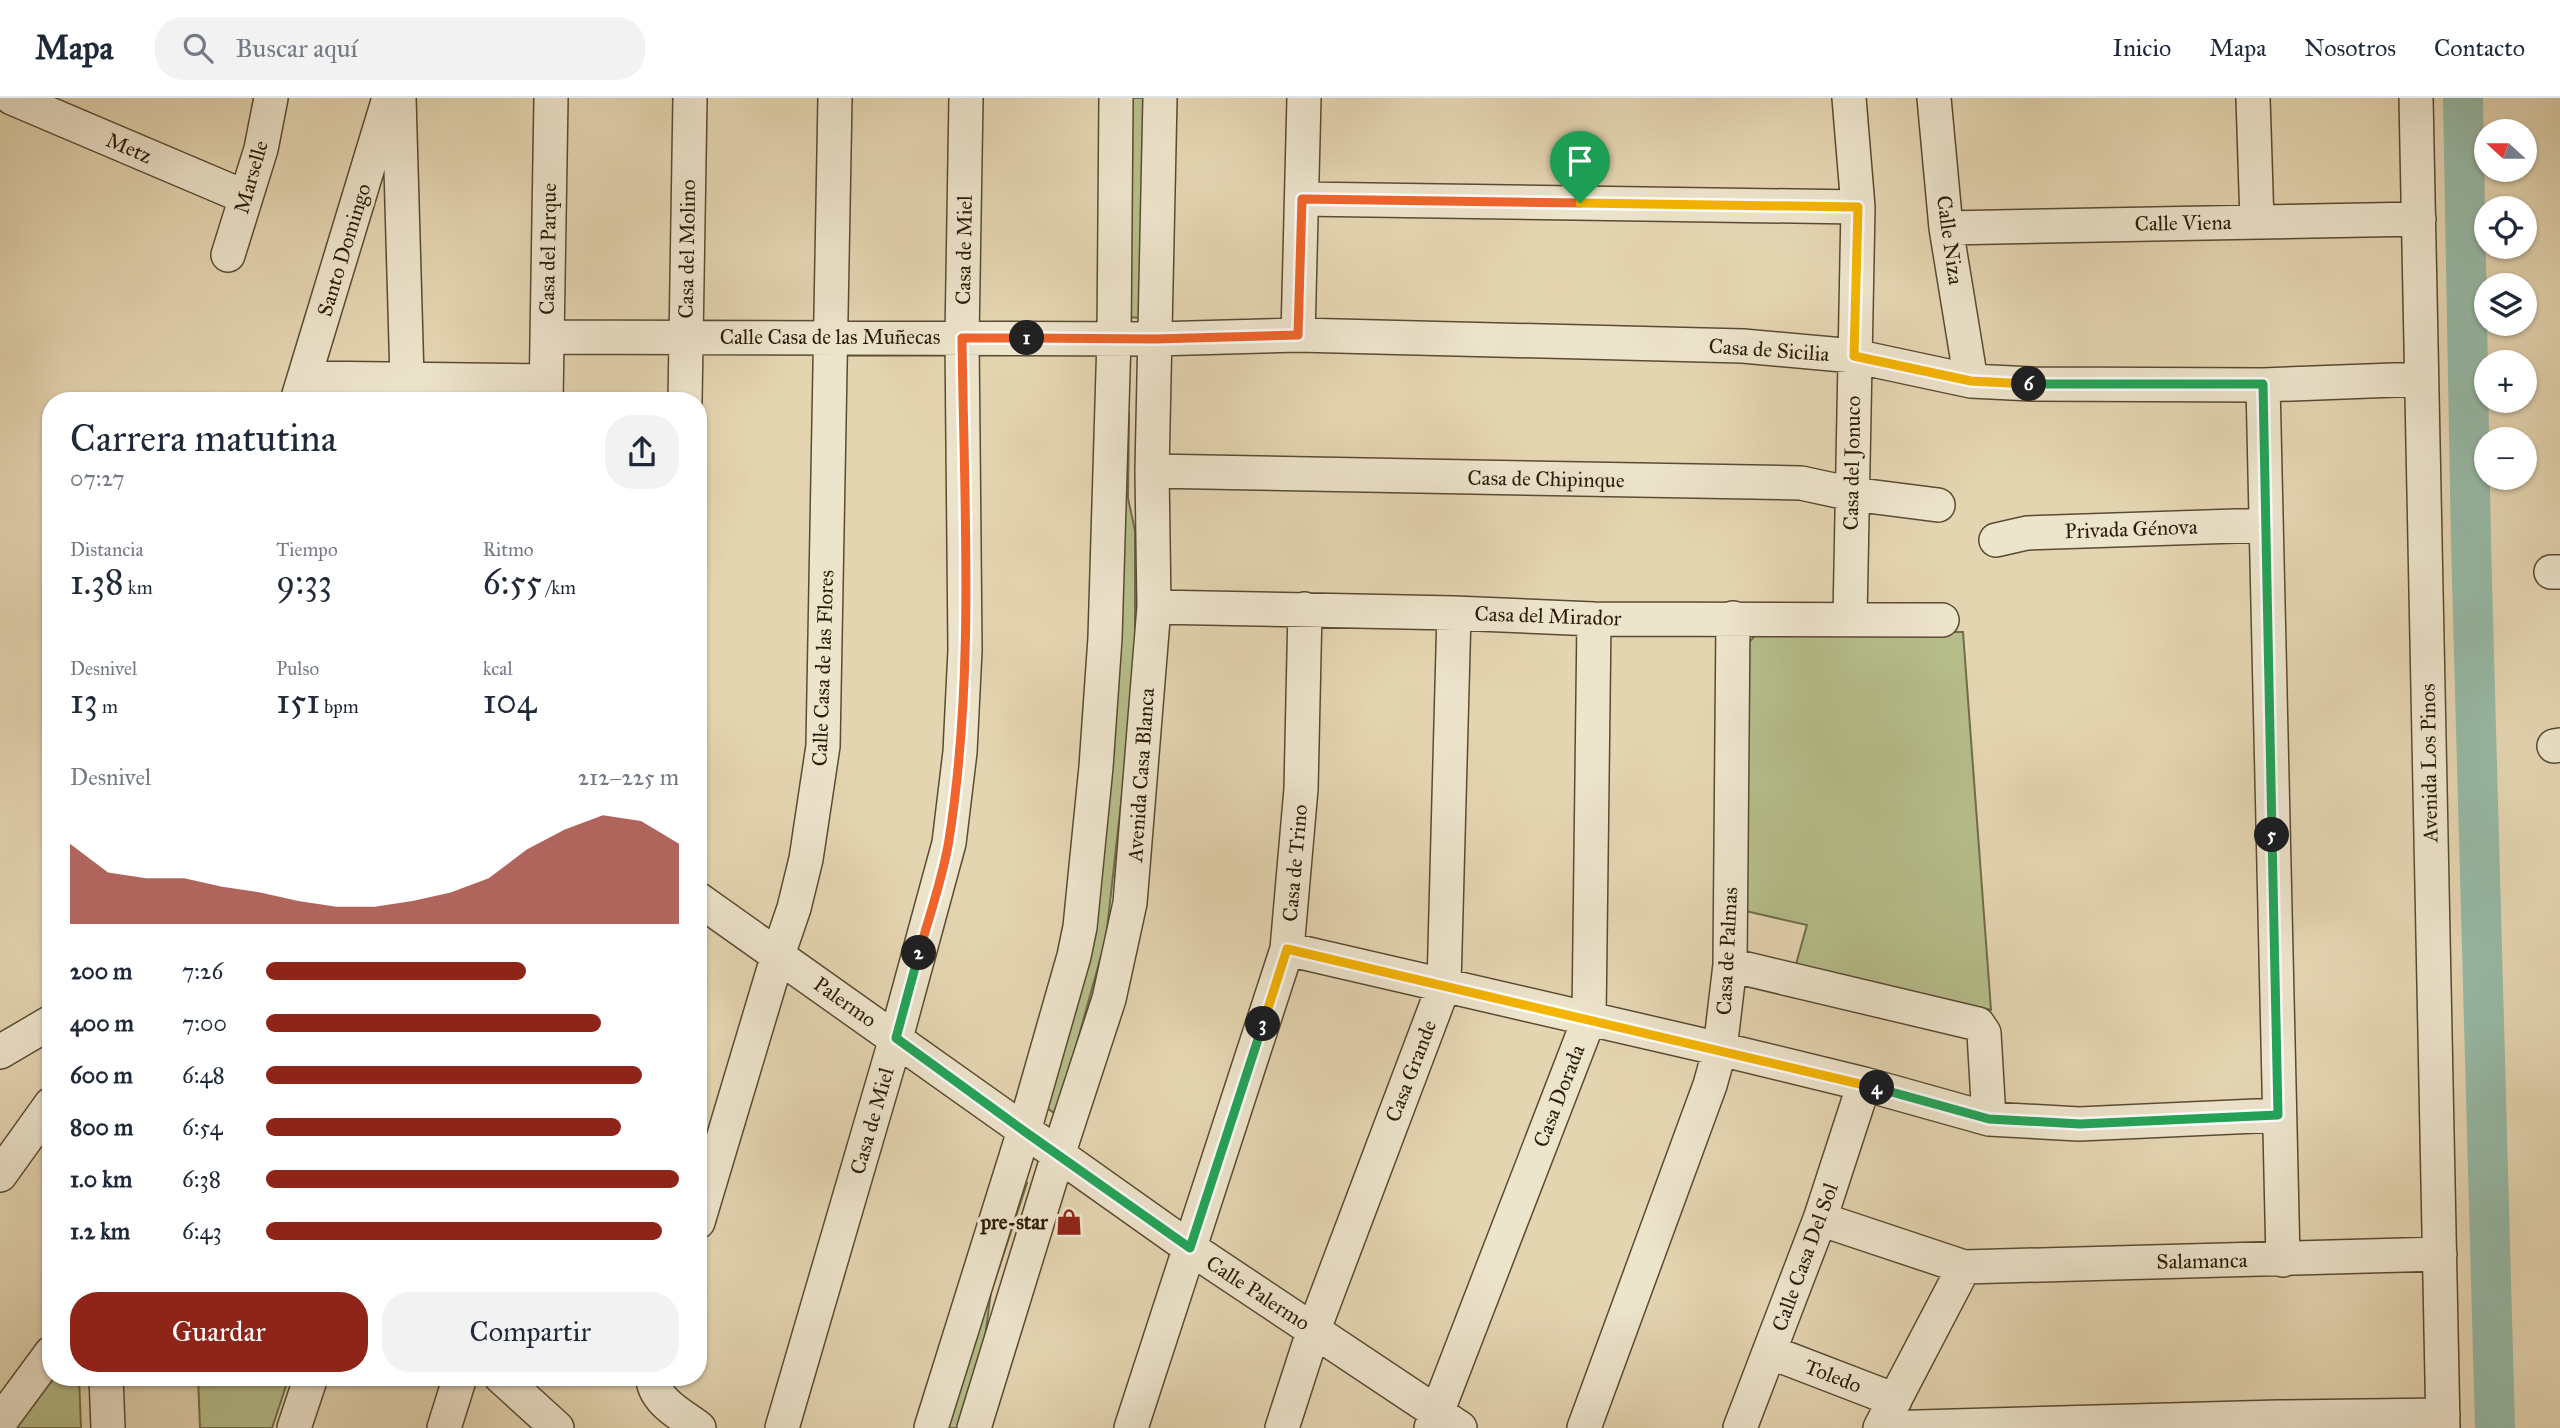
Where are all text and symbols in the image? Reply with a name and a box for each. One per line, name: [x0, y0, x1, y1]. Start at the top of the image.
search box: [155, 17, 645, 80]
text: Mapa: [35, 28, 113, 68]
icon: search: [179, 29, 217, 67]
text: Buscar aquí: [235, 32, 358, 64]
text: Inicio: [2113, 33, 2171, 63]
text: Mapa: [2209, 33, 2266, 63]
text: Nosotros: [2304, 33, 2396, 63]
text: Contacto: [2434, 33, 2525, 63]
north arrow: [2474, 119, 2538, 182]
map controls: [2474, 119, 2537, 490]
street label: Metz: [102, 127, 156, 169]
pin: [1550, 131, 1610, 203]
street label: Marselle: [228, 137, 274, 217]
icon: arrive: [1561, 142, 1599, 180]
street label: Casa del Molino: [673, 179, 701, 319]
street label: Santo Domingo: [311, 180, 377, 320]
street label: Casa del Parque: [534, 183, 562, 315]
street label: Calle Niza: [1931, 194, 1969, 286]
street label: Casa de Miel: [950, 195, 978, 305]
button: locate: [2474, 196, 2537, 259]
street label: Calle Viena: [2134, 209, 2232, 237]
button: layers: [2474, 273, 2537, 336]
pin: 1: [1010, 320, 1044, 356]
street label: Calle Casa de las Muñecas: [720, 324, 940, 350]
text: 1: [1023, 326, 1030, 349]
street label: Casa de Sicilia: [1708, 333, 1830, 367]
button: +: [2474, 350, 2537, 413]
pin: 6: [2011, 366, 2046, 402]
text: 6: [2024, 372, 2033, 395]
street label: Casa del Jonuco: [1838, 395, 1866, 530]
text: Carrera matutina: [70, 415, 337, 461]
button: share: [605, 415, 679, 489]
button: −: [2474, 427, 2537, 490]
text: 07:27: [70, 464, 124, 492]
street label: Casa de Chipinque: [1467, 465, 1625, 493]
street label: Privada Génova: [2064, 514, 2198, 544]
text: Distancia: [70, 538, 143, 561]
text: Tiempo: [276, 538, 338, 561]
text: Ritmo: [483, 538, 534, 561]
text: 1.38: [70, 561, 124, 604]
text: 9:33: [276, 561, 332, 604]
text: 6:55: [483, 561, 542, 604]
street label: Calle Casa de las Flores: [807, 569, 839, 767]
text: km: [124, 576, 153, 599]
text: /km: [542, 576, 576, 599]
street label: Casa del Mirador: [1474, 600, 1622, 632]
text: Desnivel: [70, 657, 137, 680]
text: Pulso: [276, 657, 319, 680]
text: kcal: [483, 657, 513, 680]
text: 13: [70, 680, 98, 723]
text: 151: [276, 680, 320, 723]
text: 104: [483, 680, 536, 723]
street label: Avenida Los Pinos: [2415, 683, 2443, 844]
street label: Avenida Casa Blanca: [1122, 687, 1160, 864]
text: m: [98, 695, 118, 718]
text: bpm: [320, 695, 359, 718]
text: Desnivel: [70, 763, 151, 791]
text: 212–225 m: [578, 763, 679, 791]
street label: Casa de Trino: [1277, 803, 1313, 923]
pin: 5: [2254, 818, 2290, 852]
text: 5: [2267, 823, 2276, 846]
street label: Casa de Palmas: [1711, 886, 1743, 1016]
pin: 2: [902, 936, 936, 970]
text: 2: [914, 941, 923, 964]
text: 200 m: [70, 957, 132, 985]
text: 7:26: [182, 957, 223, 985]
street label: Palermo: [808, 971, 882, 1033]
pin: 3: [1246, 1006, 1280, 1042]
text: 400 m: [70, 1009, 134, 1037]
text: 7:00: [182, 1009, 227, 1037]
text: 3: [1259, 1012, 1266, 1035]
street label: Casa Grande: [1380, 1016, 1442, 1126]
street label: Casa Dorada: [1528, 1041, 1590, 1151]
text: 600 m: [70, 1061, 133, 1089]
text: 6:48: [182, 1061, 225, 1089]
street label: Casa de Miel: [844, 1064, 900, 1177]
pin: 4: [1860, 1070, 1895, 1105]
text: 4: [1871, 1076, 1882, 1099]
text: 800 m: [70, 1113, 133, 1141]
text: 6:54: [182, 1113, 223, 1141]
text: 1.0 km: [70, 1165, 132, 1193]
text: 6:38: [182, 1165, 221, 1193]
street label: Calle Casa Del Sol: [1766, 1179, 1844, 1335]
shop icon: pre-star: [1054, 1207, 1084, 1237]
place label: pre-star: [980, 1209, 1049, 1235]
text: 1.2 km: [70, 1217, 130, 1245]
text: 6:43: [182, 1217, 222, 1245]
street label: Salamanca: [2156, 1247, 2248, 1275]
street label: Calle Palermo: [1201, 1250, 1315, 1336]
button: Guardar: [70, 1292, 368, 1372]
button: Compartir: [382, 1292, 679, 1372]
street label: Toledo: [1801, 1353, 1865, 1399]

